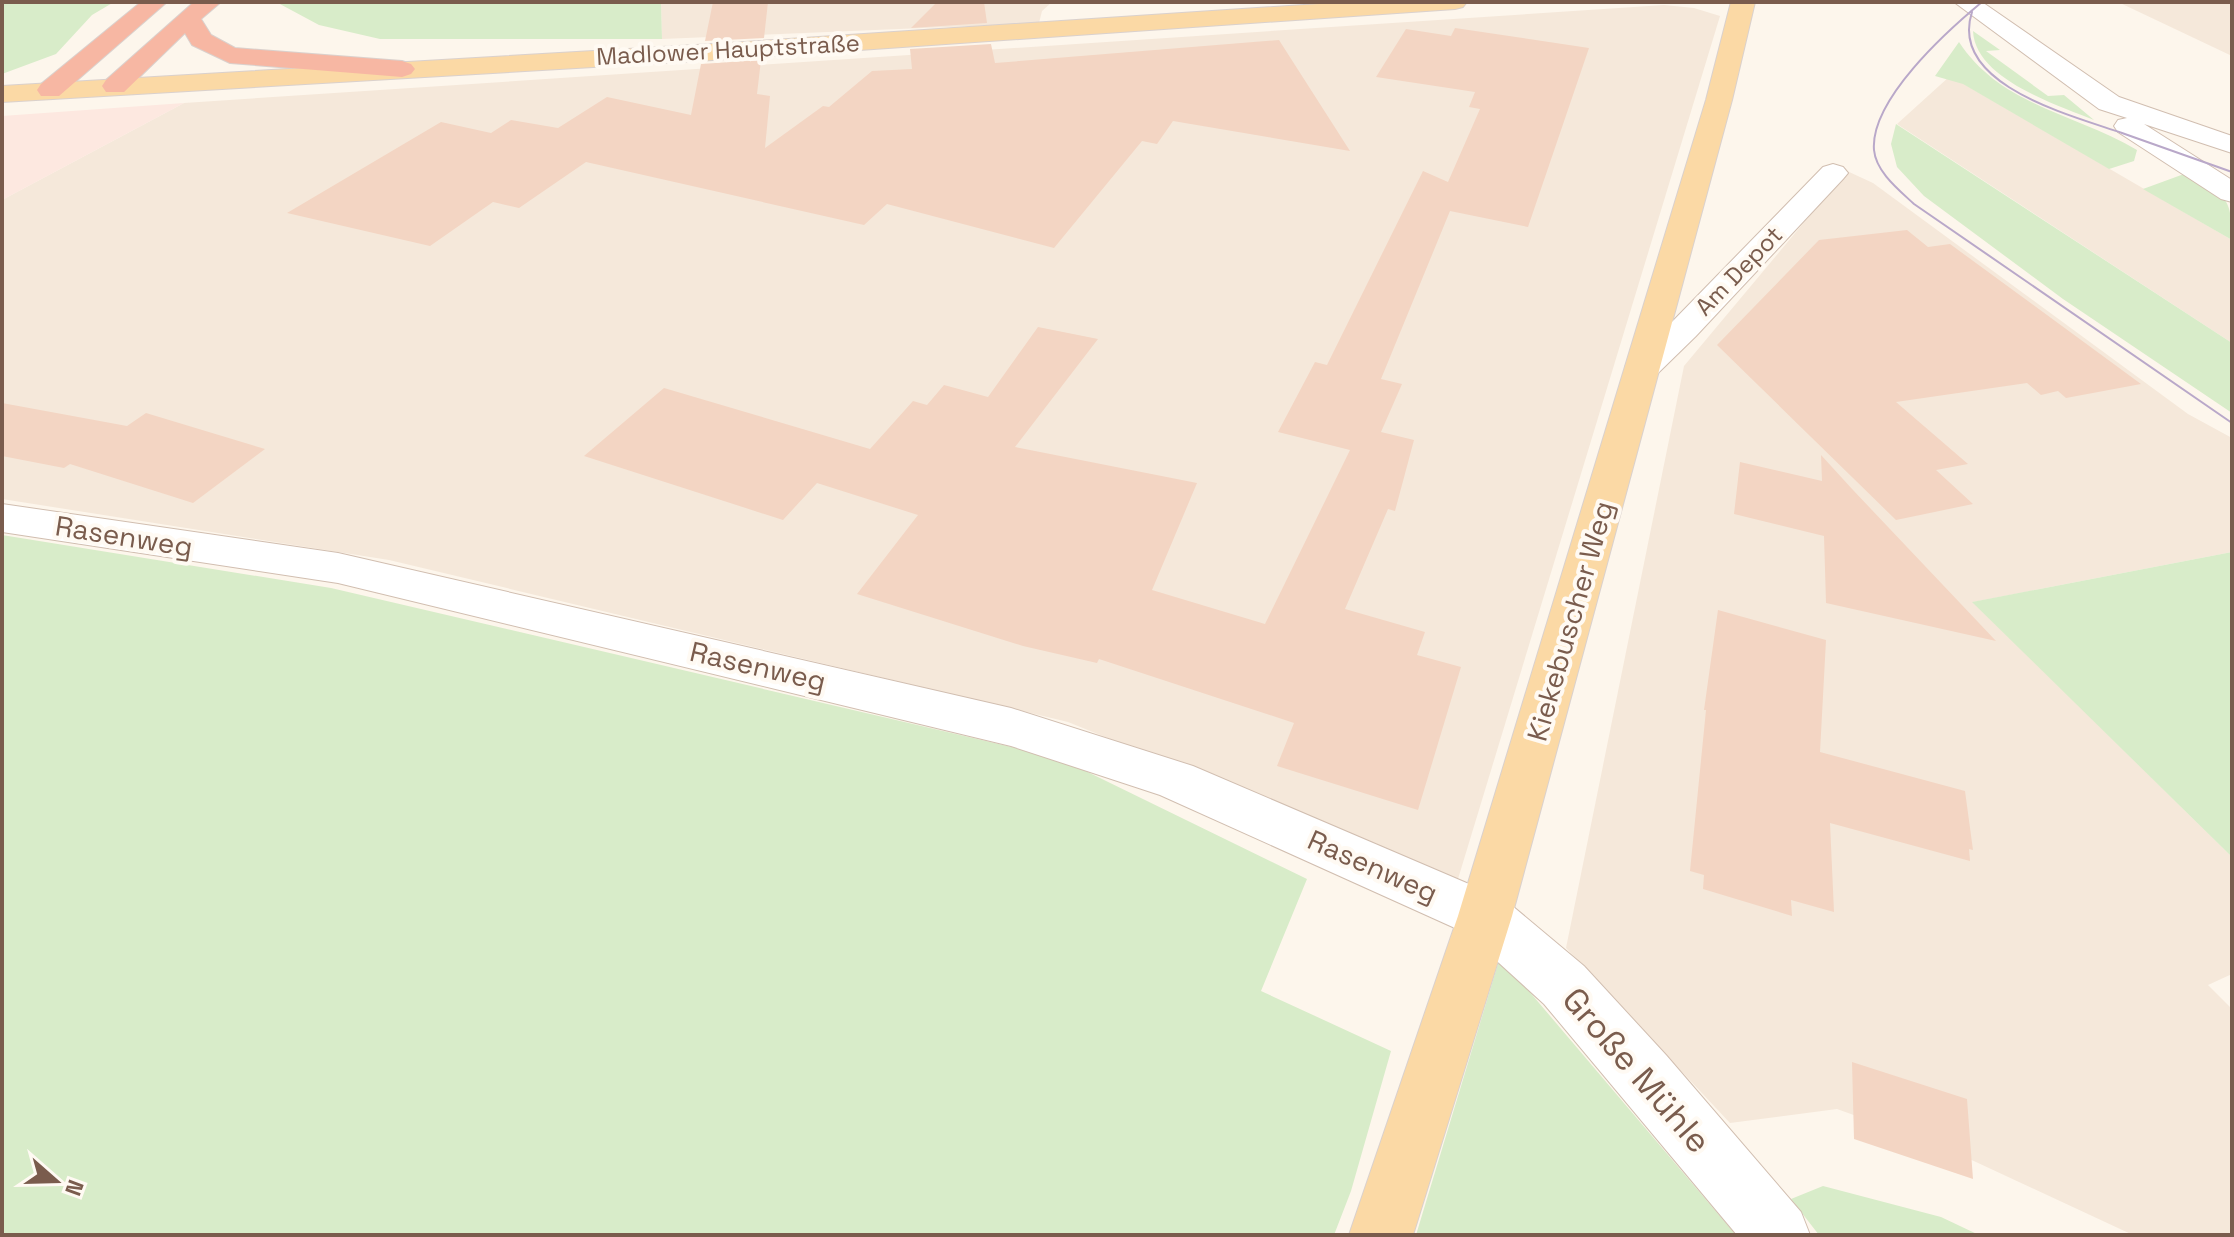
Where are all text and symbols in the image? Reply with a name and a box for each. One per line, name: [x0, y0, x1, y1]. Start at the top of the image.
street label: Madlower Hauptstraße: [596, 27, 860, 72]
street label: Am Depot: [1688, 219, 1789, 322]
street label: Kiekebuscher Weg: [1519, 497, 1621, 745]
street label: Rasenweg: [53, 507, 195, 565]
street label: Rasenweg: [686, 633, 830, 699]
street label: Rasenweg: [1302, 821, 1444, 911]
street label: Große Mühle: [1553, 979, 1720, 1162]
north arrow: [16, 1141, 96, 1221]
text: N: [59, 1176, 90, 1200]

